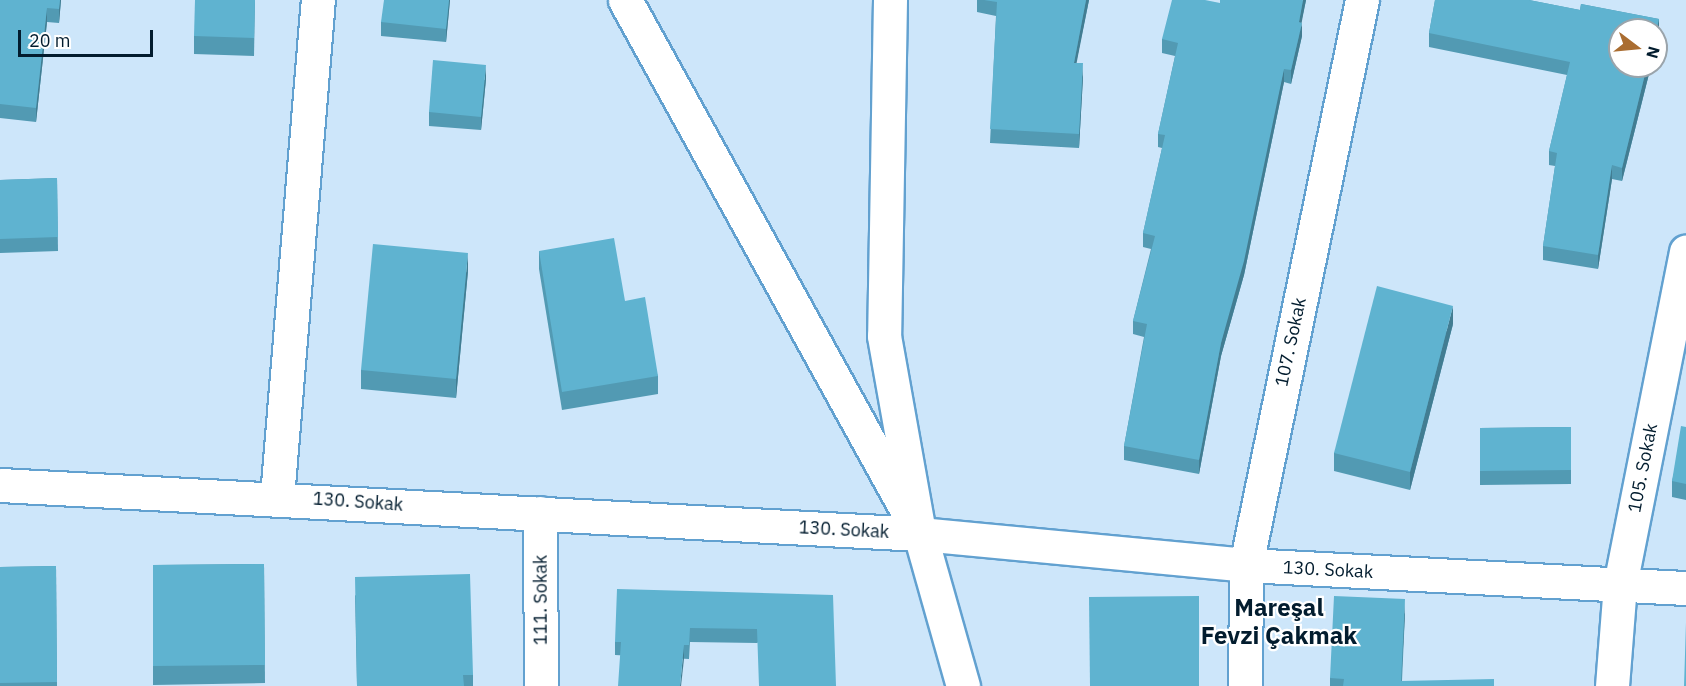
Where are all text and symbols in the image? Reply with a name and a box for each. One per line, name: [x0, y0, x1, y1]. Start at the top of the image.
scale bar: [21, 18, 156, 56]
north arrow: [1608, 18, 1668, 78]
text: 20 m: [29, 29, 71, 52]
text: N: [1642, 44, 1665, 61]
street label: 107. Sokak: [1271, 295, 1311, 389]
street label: 105. Sokak: [1624, 421, 1662, 515]
street label: 130. Sokak: [312, 488, 404, 516]
street label: 130. Sokak: [798, 517, 890, 543]
street label: 111. Sokak: [530, 555, 552, 645]
street label: 130. Sokak: [1282, 557, 1374, 583]
district label: Mareşal Fevzi Çakmak: [1201, 594, 1357, 650]

